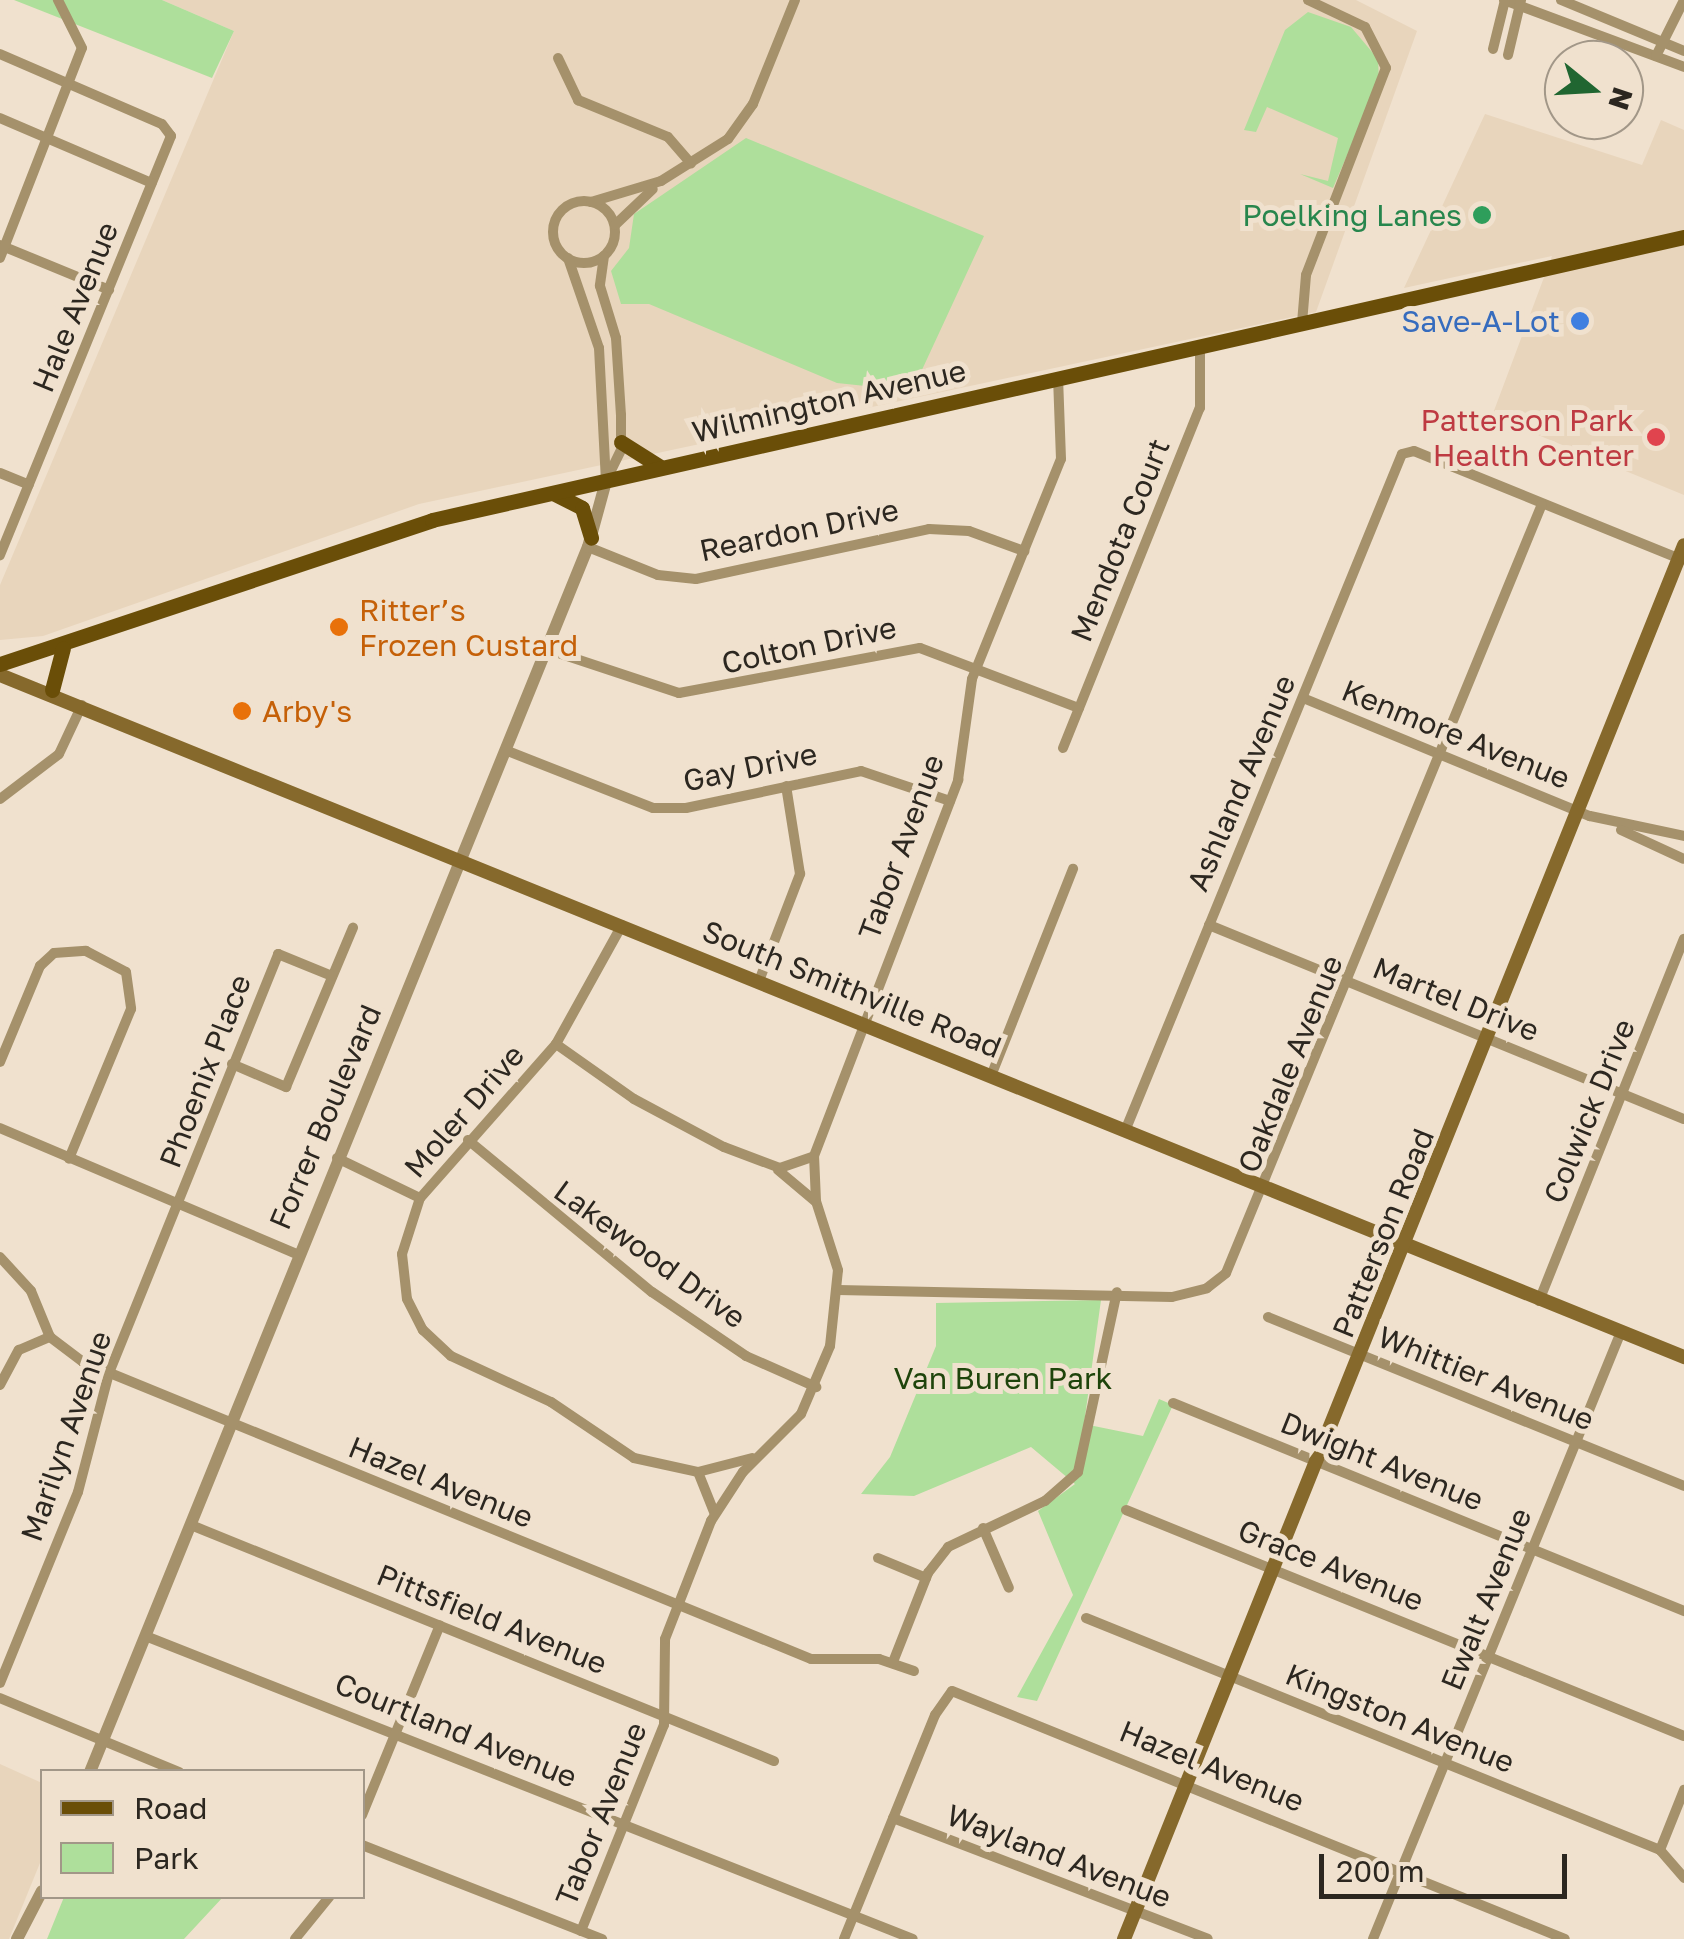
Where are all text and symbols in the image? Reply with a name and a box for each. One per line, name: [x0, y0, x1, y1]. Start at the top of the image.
north arrow: [1544, 40, 1644, 140]
text: N: [1602, 84, 1640, 114]
place label: Poelking Lanes: [1242, 197, 1462, 233]
marker: Poelking Lanes: [1471, 204, 1493, 226]
street label: Hale Avenue: [25, 217, 125, 397]
place label: Save-A-Lot: [1401, 303, 1560, 339]
marker: Save-A-Lot: [1569, 310, 1591, 332]
street label: Wilmington Avenue: [689, 352, 969, 450]
place label: Patterson Park Health Center: [1420, 402, 1634, 472]
marker: Patterson Park Health Center: [1643, 424, 1669, 450]
street label: Mendota Court: [1063, 433, 1177, 647]
street label: Reardon Drive: [696, 491, 902, 569]
place label: Ritter’s Frozen Custard: [359, 592, 578, 662]
street label: Colton Drive: [718, 609, 900, 681]
marker: Ritter’s Frozen Custard: [328, 616, 350, 638]
street label: Ashland Avenue: [1179, 670, 1303, 896]
street label: Kenmore Avenue: [1337, 672, 1575, 796]
place label: Arby's: [262, 693, 352, 729]
marker: Arby's: [231, 700, 253, 722]
street label: Gay Drive: [680, 735, 820, 799]
street label: Tabor Avenue: [851, 750, 951, 944]
street label: South Smithville Road: [697, 913, 1007, 1065]
street label: Martel Drive: [1368, 949, 1544, 1049]
street label: Oakdale Avenue: [1230, 950, 1350, 1178]
street label: Phoenix Place: [152, 969, 258, 1173]
street label: Forrer Boulevard: [261, 999, 389, 1235]
street label: Colwick Drive: [1536, 1014, 1642, 1208]
street label: Moler Drive: [397, 1037, 531, 1185]
street label: Patterson Road: [1325, 1123, 1441, 1343]
street label: Lakewood Drive: [547, 1172, 753, 1336]
street label: Whittier Avenue: [1373, 1318, 1599, 1438]
street label: Marilyn Avenue: [13, 1326, 119, 1546]
park label: Van Buren Park: [893, 1360, 1113, 1396]
street label: Dwight Avenue: [1275, 1404, 1489, 1518]
street label: Hazel Avenue: [344, 1429, 538, 1535]
street label: Ewalt Avenue: [1433, 1503, 1539, 1695]
street label: Grace Avenue: [1233, 1511, 1429, 1619]
street label: Pittsfield Avenue: [372, 1556, 612, 1682]
street label: Kingston Avenue: [1280, 1656, 1520, 1780]
street label: Courtland Avenue: [330, 1665, 582, 1795]
street label: Hazel Avenue: [1115, 1713, 1309, 1819]
street label: Tabor Avenue: [548, 1717, 654, 1911]
legend: [40, 1769, 365, 1899]
text: Road: [134, 1790, 208, 1826]
street label: Wayland Avenue: [942, 1797, 1176, 1915]
scale bar: [1324, 1834, 1572, 1896]
text: Park: [134, 1840, 199, 1876]
text: 200 m: [1336, 1853, 1425, 1889]

